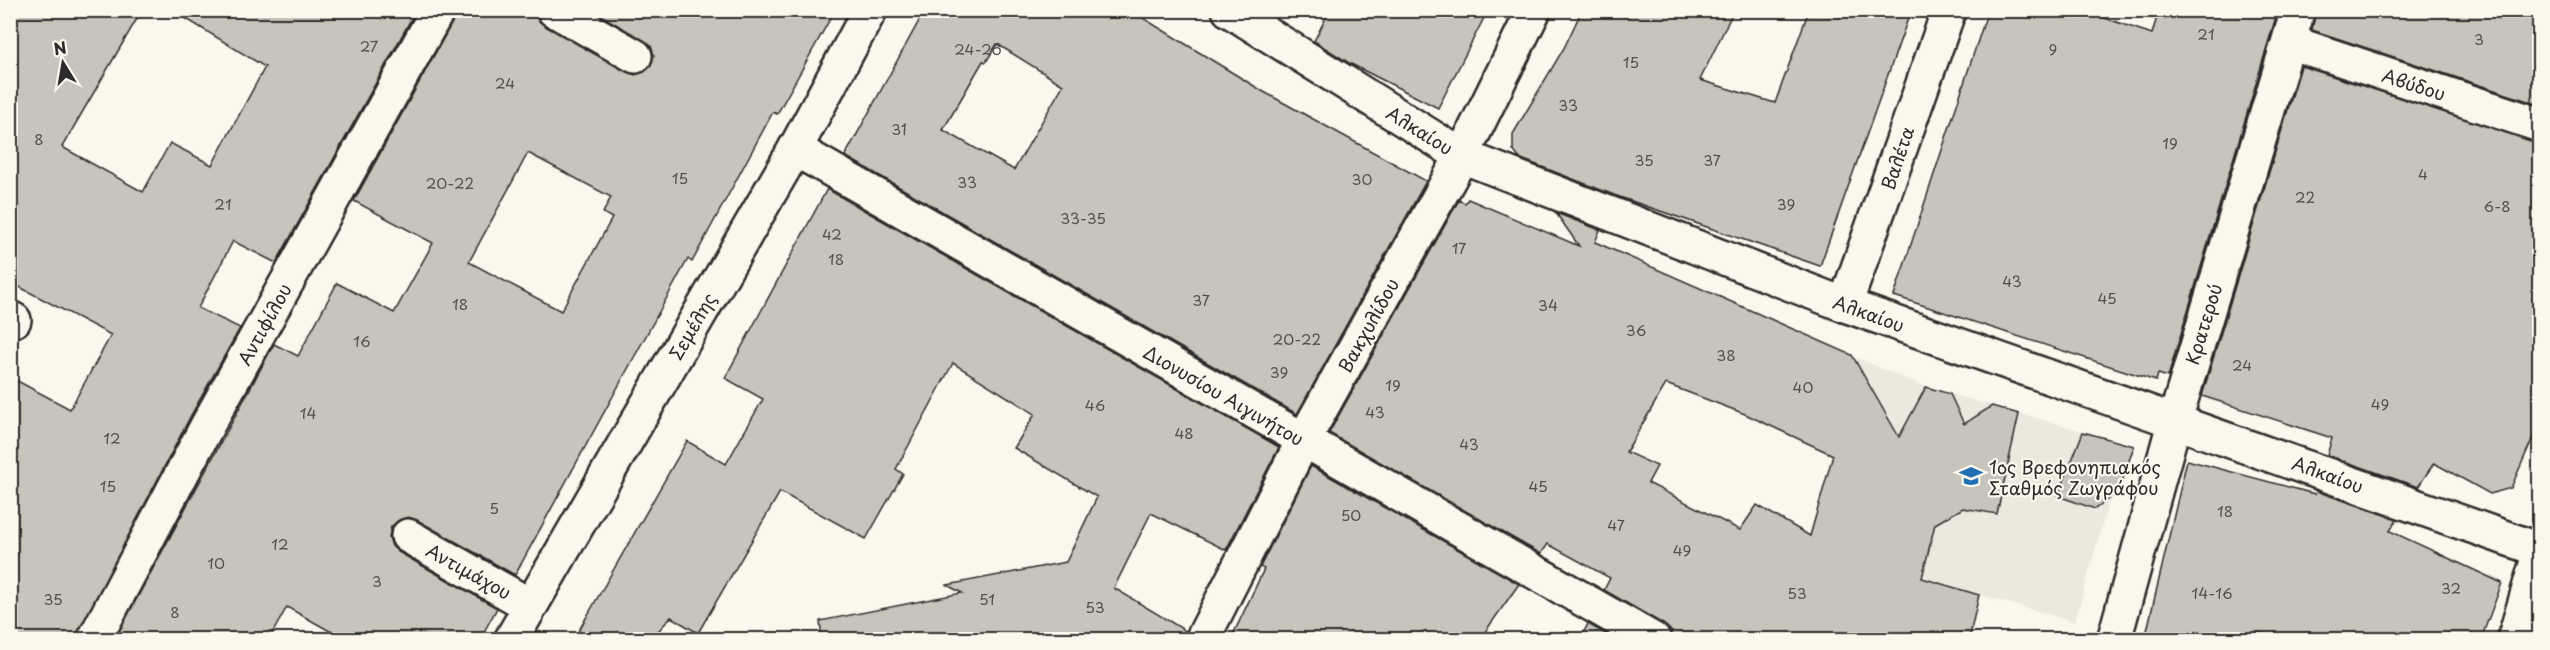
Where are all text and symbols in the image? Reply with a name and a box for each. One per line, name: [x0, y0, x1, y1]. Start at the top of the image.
house number: 21: [2197, 22, 2215, 45]
house number: 3: [2474, 27, 2484, 50]
north arrow: [33, 33, 93, 93]
text: N: [51, 34, 68, 60]
house number: 27: [360, 34, 379, 57]
house number: 24-26: [954, 37, 1002, 60]
house number: 9: [2049, 37, 2057, 60]
house number: 15: [1623, 50, 1639, 73]
street label: Αβύδου: [2379, 61, 2449, 107]
house number: 24: [495, 71, 515, 94]
house number: 33: [1558, 93, 1578, 116]
street label: Αλκαίου: [1382, 99, 1458, 161]
house number: 31: [891, 117, 907, 140]
street label: Βαλέτα: [1874, 123, 1920, 193]
house number: 8: [34, 127, 44, 150]
house number: 19: [2162, 131, 2178, 154]
house number: 35: [1634, 148, 1654, 171]
house number: 37: [1703, 148, 1721, 171]
house number: 4: [2418, 162, 2428, 185]
house number: 15: [672, 166, 688, 189]
house number: 30: [1352, 167, 1372, 190]
house number: 33: [957, 170, 977, 193]
house number: 20-22: [426, 171, 474, 194]
house number: 22: [2295, 185, 2315, 208]
house number: 21: [214, 192, 232, 215]
house number: 39: [1777, 192, 1795, 215]
house number: 6-8: [2483, 194, 2511, 217]
house number: 33-35: [1060, 206, 1106, 229]
house number: 42: [822, 222, 842, 245]
house number: 17: [1452, 236, 1466, 259]
house number: 18: [828, 247, 844, 270]
house number: 43: [2002, 269, 2022, 292]
street label: Βακχυλίδου: [1331, 273, 1405, 377]
street label: Αντιφίλου: [230, 278, 298, 370]
street label: Κρατερού: [2178, 280, 2228, 368]
house number: 45: [2097, 286, 2117, 309]
street label: Σεμέλης: [662, 287, 722, 365]
house number: 37: [1192, 288, 1210, 311]
street label: Αλκαίου: [1830, 288, 1908, 338]
house number: 18: [452, 292, 468, 315]
house number: 34: [1538, 293, 1558, 316]
house number: 36: [1626, 318, 1646, 341]
house number: 20-22: [1273, 327, 1321, 350]
house number: 16: [353, 329, 371, 352]
street label: Διονυσίου Αιγινήτου: [1139, 338, 1309, 452]
house number: 38: [1716, 343, 1736, 366]
house number: 24: [2232, 353, 2252, 376]
house number: 39: [1270, 360, 1288, 383]
house number: 19: [1385, 373, 1401, 396]
house number: 40: [1793, 375, 1813, 398]
house number: 49: [2371, 392, 2389, 415]
house number: 46: [1085, 393, 1105, 416]
house number: 43: [1365, 400, 1385, 423]
house number: 14: [300, 401, 316, 424]
house number: 48: [1174, 421, 1194, 444]
house number: 12: [103, 426, 121, 449]
house number: 43: [1459, 432, 1479, 455]
street label: Αλκαίου: [2289, 449, 2367, 499]
place label: 1ος Βρεφονηπιακός Σταθμός Ζωγράφου: [1989, 453, 2161, 501]
school or university icon: 1ος Βρεφονηπιακός Σταθμός Ζωγράφου: [1958, 463, 1984, 489]
house number: 15: [100, 474, 116, 497]
house number: 45: [1528, 474, 1548, 497]
house number: 5: [489, 496, 499, 519]
house number: 18: [2217, 499, 2233, 522]
house number: 50: [1341, 503, 1361, 526]
house number: 47: [1607, 513, 1625, 536]
house number: 12: [271, 532, 289, 555]
street label: Αντιμάχου: [421, 536, 517, 606]
house number: 49: [1673, 538, 1691, 561]
house number: 10: [207, 551, 225, 574]
house number: 3: [372, 569, 382, 592]
house number: 32: [2441, 576, 2461, 599]
house number: 53: [1787, 581, 1807, 604]
house number: 14-16: [2191, 581, 2233, 604]
house number: 35: [43, 587, 63, 610]
house number: 51: [979, 587, 995, 610]
house number: 53: [1085, 595, 1105, 618]
house number: 8: [170, 600, 180, 623]

